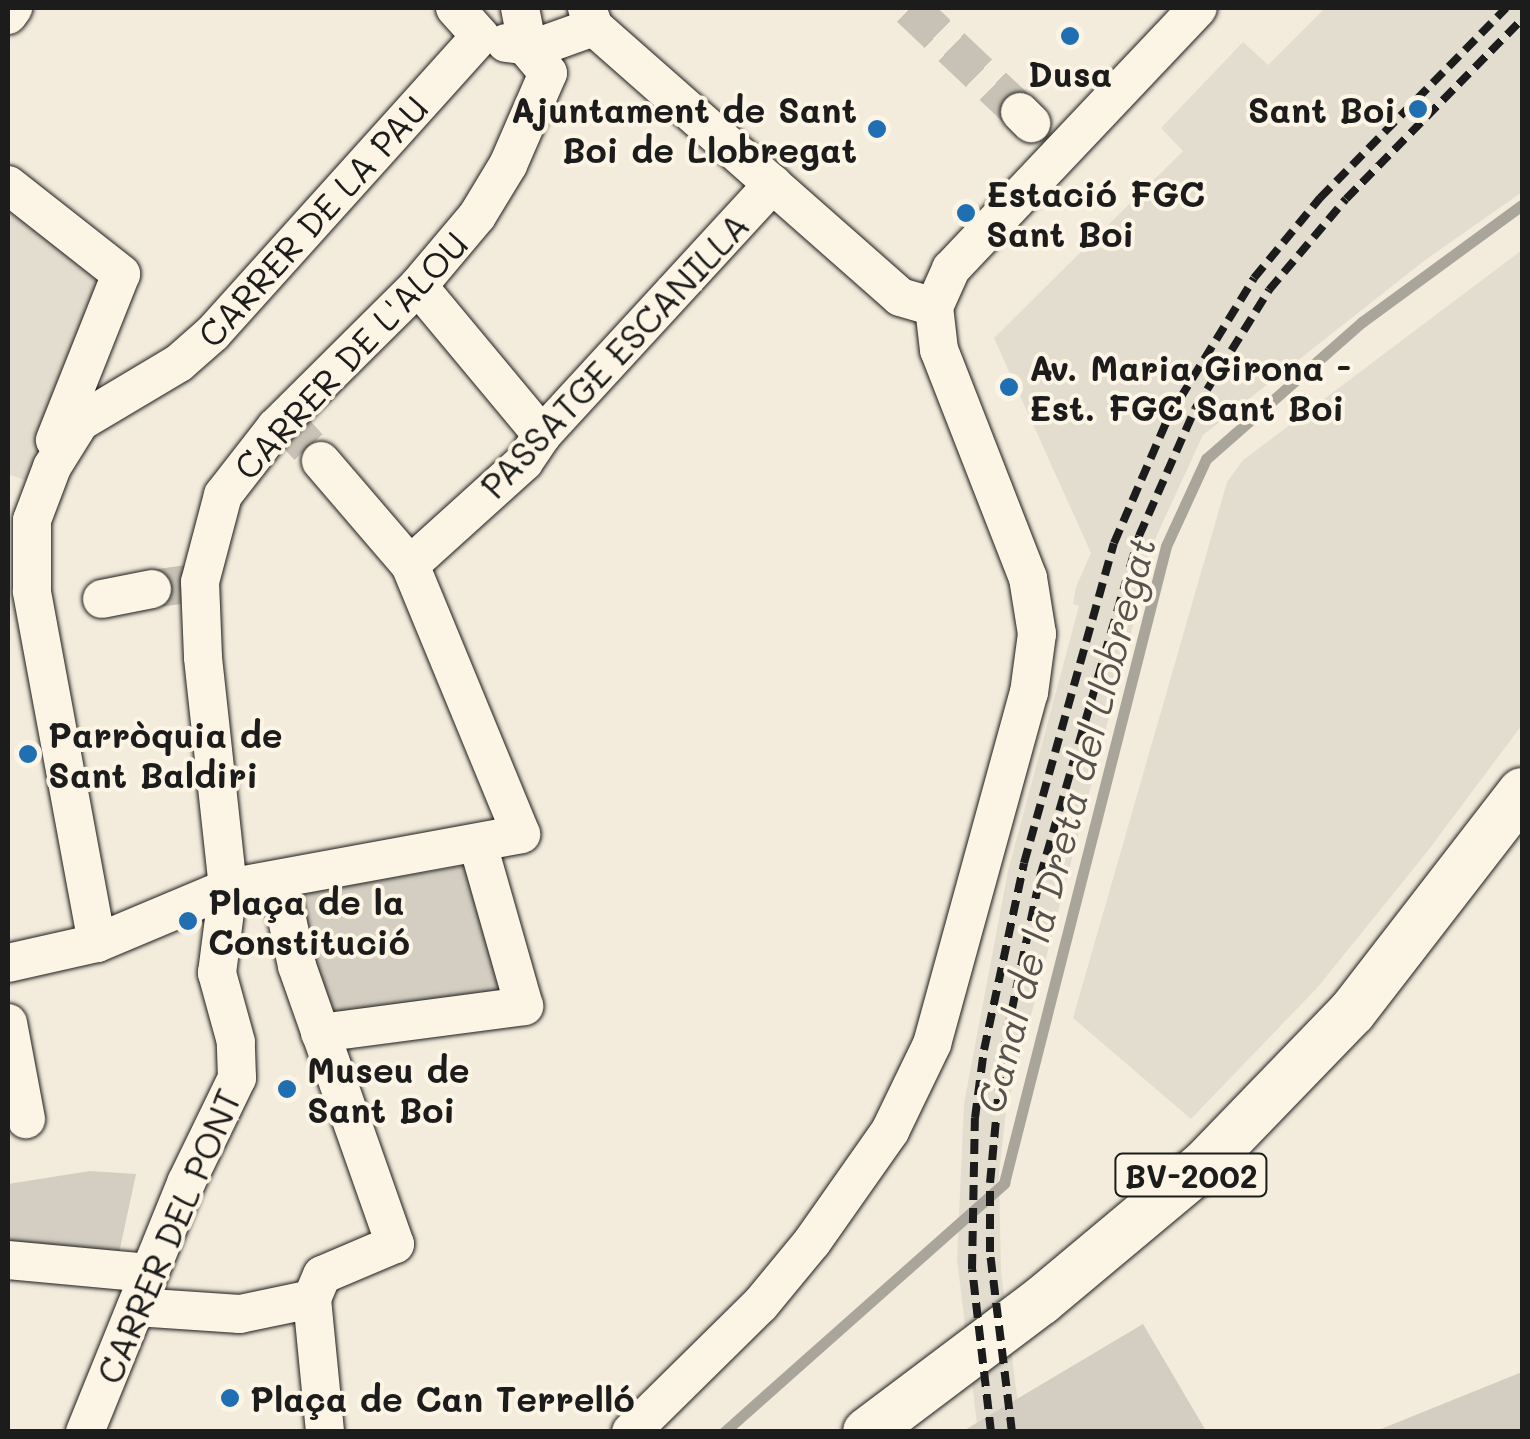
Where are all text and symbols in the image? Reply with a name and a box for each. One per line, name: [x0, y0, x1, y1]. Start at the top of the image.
marker: Dusa: [1059, 25, 1081, 47]
place label: Dusa: [1028, 52, 1112, 94]
street label: CARRER DE LA PAU: [188, 87, 436, 355]
place label: Ajuntament de Sant Boi de Llobregat: [511, 88, 857, 170]
place label: Sant Boi: [1248, 88, 1396, 130]
marker: Sant Boi: [1405, 96, 1431, 122]
marker: Ajuntament de Sant Boi de Llobregat: [866, 118, 888, 140]
place label: Estació FGC Sant Boi: [986, 172, 1205, 254]
marker: Estació FGC Sant Boi: [955, 202, 977, 224]
street label: PASSATGE ESCANILLA: [471, 204, 757, 506]
street label: CARRER DE L'ALOU: [225, 223, 475, 487]
place label: Av. Maria Girona - Est. FGC Sant Boi: [1029, 346, 1351, 428]
marker: Av. Maria Girona - Est. FGC Sant Boi: [998, 376, 1020, 398]
water label: Canal de la Dreta del Llobregat: [967, 532, 1165, 1118]
place label: Parròquia de Sant Baldiri: [48, 713, 283, 795]
marker: Parròquia de Sant Baldiri: [17, 743, 39, 765]
place label: Plaça de la Constitució: [208, 880, 410, 962]
marker: Plaça de la Constitució: [177, 910, 199, 932]
place label: Museu de Sant Boi: [307, 1048, 470, 1130]
marker: Museu de Sant Boi: [276, 1078, 298, 1100]
street label: CARRER DEL PONT: [87, 1082, 249, 1390]
road number: BV-2002: [1114, 1148, 1268, 1202]
place label: Plaça de Can Terrelló: [250, 1377, 635, 1419]
marker: Plaça de Can Terrelló: [219, 1387, 241, 1409]

